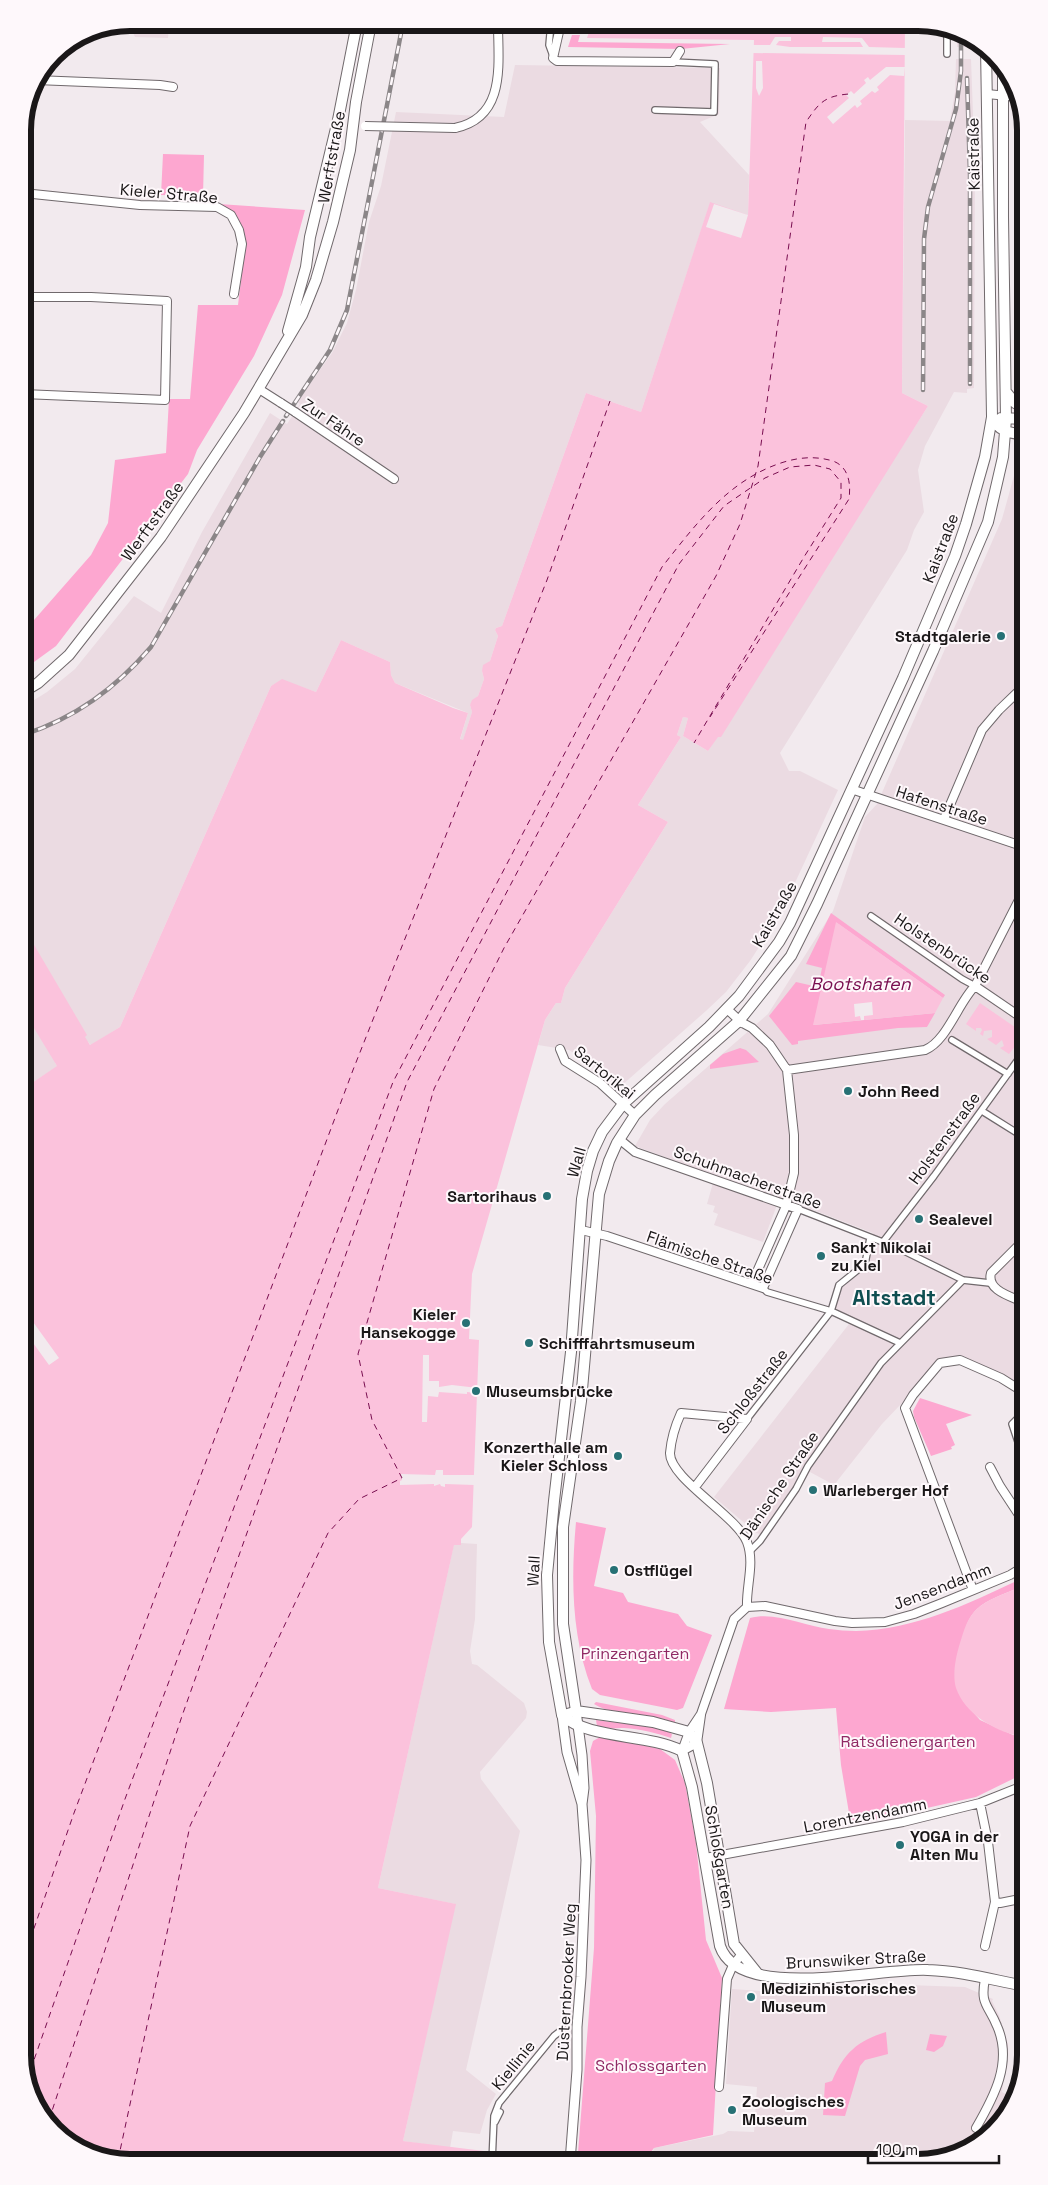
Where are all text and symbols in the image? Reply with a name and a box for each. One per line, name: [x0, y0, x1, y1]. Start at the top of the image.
street label: Werftstraße: [313, 109, 350, 205]
street label: Kaistraße: [962, 117, 985, 191]
street label: Kieler Straße: [119, 179, 219, 208]
street label: Zur Fähre: [298, 394, 369, 451]
street label: Werftstraße: [116, 477, 188, 565]
street label: Kaistraße: [918, 510, 963, 586]
place label: Stadtgalerie: [895, 626, 991, 647]
marker: Stadtgalerie: [995, 630, 1007, 642]
street label: Hafenstraße: [893, 781, 990, 830]
street label: Kaistraße: [747, 877, 802, 951]
street label: Holstenbrücke: [890, 908, 995, 989]
water label: Bootshafen: [809, 972, 912, 995]
street label: Sartorikai: [570, 1041, 640, 1104]
place label: John Reed: [858, 1081, 940, 1102]
marker: John Reed: [842, 1085, 854, 1097]
street label: Holstenstraße: [904, 1088, 985, 1189]
street label: Schuhmacherstraße: [671, 1141, 825, 1214]
street label: Wall: [562, 1144, 591, 1180]
place label: Sartorihaus: [447, 1186, 537, 1207]
marker: Sartorihaus: [541, 1190, 553, 1202]
place label: Sealevel: [929, 1209, 992, 1230]
marker: Sealevel: [913, 1213, 925, 1225]
street label: Flämische Straße: [644, 1226, 776, 1289]
place label: Sankt Nikolai zu Kiel: [831, 1237, 931, 1276]
marker: Sankt Nikolai zu Kiel: [815, 1250, 827, 1262]
district label: Altstadt: [852, 1284, 936, 1311]
place label: Kieler Hansekogge: [361, 1304, 456, 1343]
marker: Kieler Hansekogge: [460, 1317, 472, 1329]
place label: Schifffahrtsmuseum: [539, 1333, 695, 1354]
marker: Schifffahrtsmuseum: [523, 1337, 535, 1349]
street label: Schloßstraße: [712, 1344, 792, 1438]
place label: Museumsbrücke: [486, 1381, 613, 1402]
marker: Museumsbrücke: [470, 1385, 482, 1397]
street label: Dänische Straße: [735, 1427, 824, 1544]
place label: Konzerthalle am Kieler Schloss: [484, 1437, 608, 1476]
marker: Konzerthalle am Kieler Schloss: [612, 1450, 624, 1462]
place label: Warleberger Hof: [823, 1480, 949, 1501]
marker: Warleberger Hof: [807, 1484, 819, 1496]
street label: Wall: [522, 1555, 545, 1587]
street label: Jensendamm: [890, 1558, 994, 1615]
place label: Ostflügel: [624, 1560, 693, 1581]
marker: Ostflügel: [608, 1564, 620, 1576]
park label: Prinzengarten: [581, 1643, 689, 1664]
park label: Ratsdienergarten: [840, 1731, 976, 1752]
street label: Lorentzendamm: [802, 1793, 928, 1838]
street label: Schloßgarten: [700, 1804, 739, 1911]
place label: YOGA in der Alten Mu: [910, 1826, 999, 1865]
marker: YOGA in der Alten Mu: [894, 1839, 906, 1851]
street label: Düsternbrooker Weg: [552, 1903, 581, 2062]
street label: Brunswiker Straße: [785, 1945, 927, 1974]
place label: Medizinhistorisches Museum: [761, 1978, 916, 2017]
marker: Medizinhistorisches Museum: [745, 1991, 757, 2003]
street label: Kiellinie: [487, 2036, 540, 2095]
park label: Schlossgarten: [595, 2055, 707, 2076]
place label: Zoologisches Museum: [742, 2091, 844, 2130]
marker: Zoologisches Museum: [726, 2104, 738, 2116]
scale bar: [868, 2132, 999, 2164]
text: 100 m: [876, 2140, 918, 2159]

